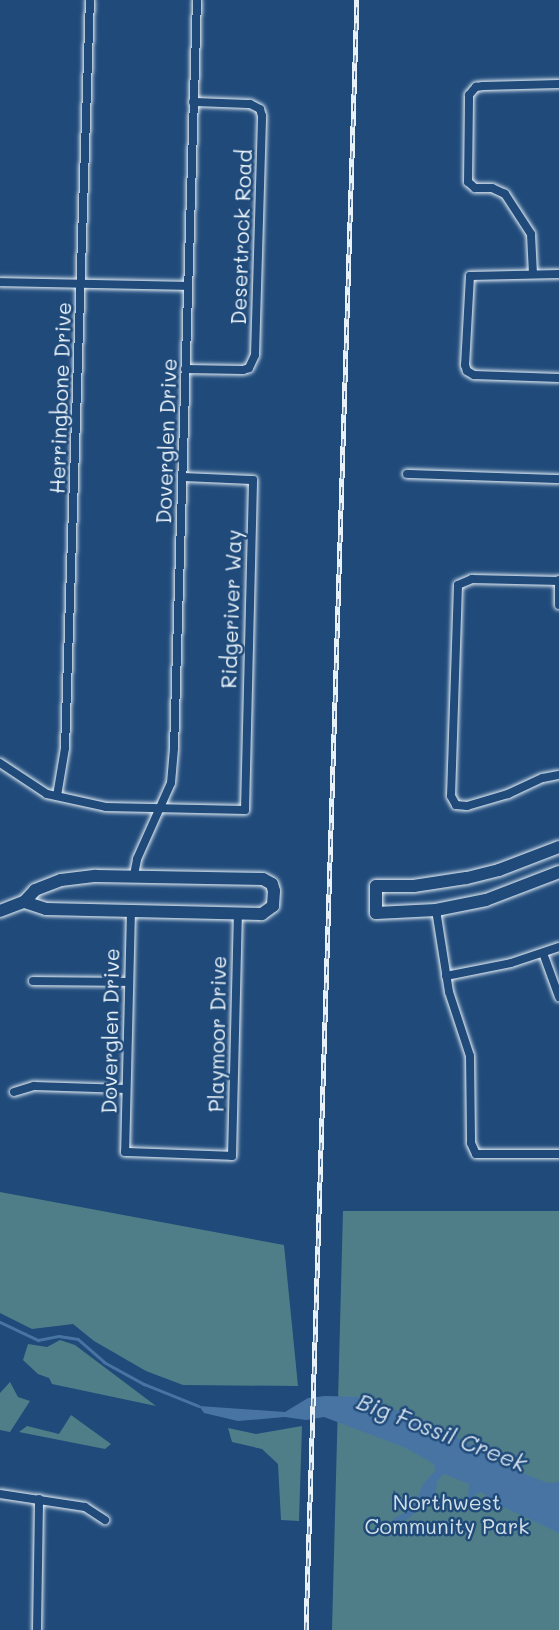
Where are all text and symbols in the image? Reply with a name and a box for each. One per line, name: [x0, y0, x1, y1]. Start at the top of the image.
street label: Desertrock Road: [225, 149, 257, 325]
street label: Herringbone Drive: [44, 302, 76, 494]
street label: Doverglen Drive: [151, 358, 181, 524]
street label: Ridgeriver Way: [216, 529, 246, 689]
street label: Doverglen Drive: [96, 948, 124, 1114]
street label: Playmoor Drive: [203, 956, 231, 1112]
water label: Big Fossil Creek: [353, 1387, 531, 1477]
park label: Northwest Community Park: [365, 1489, 529, 1539]

